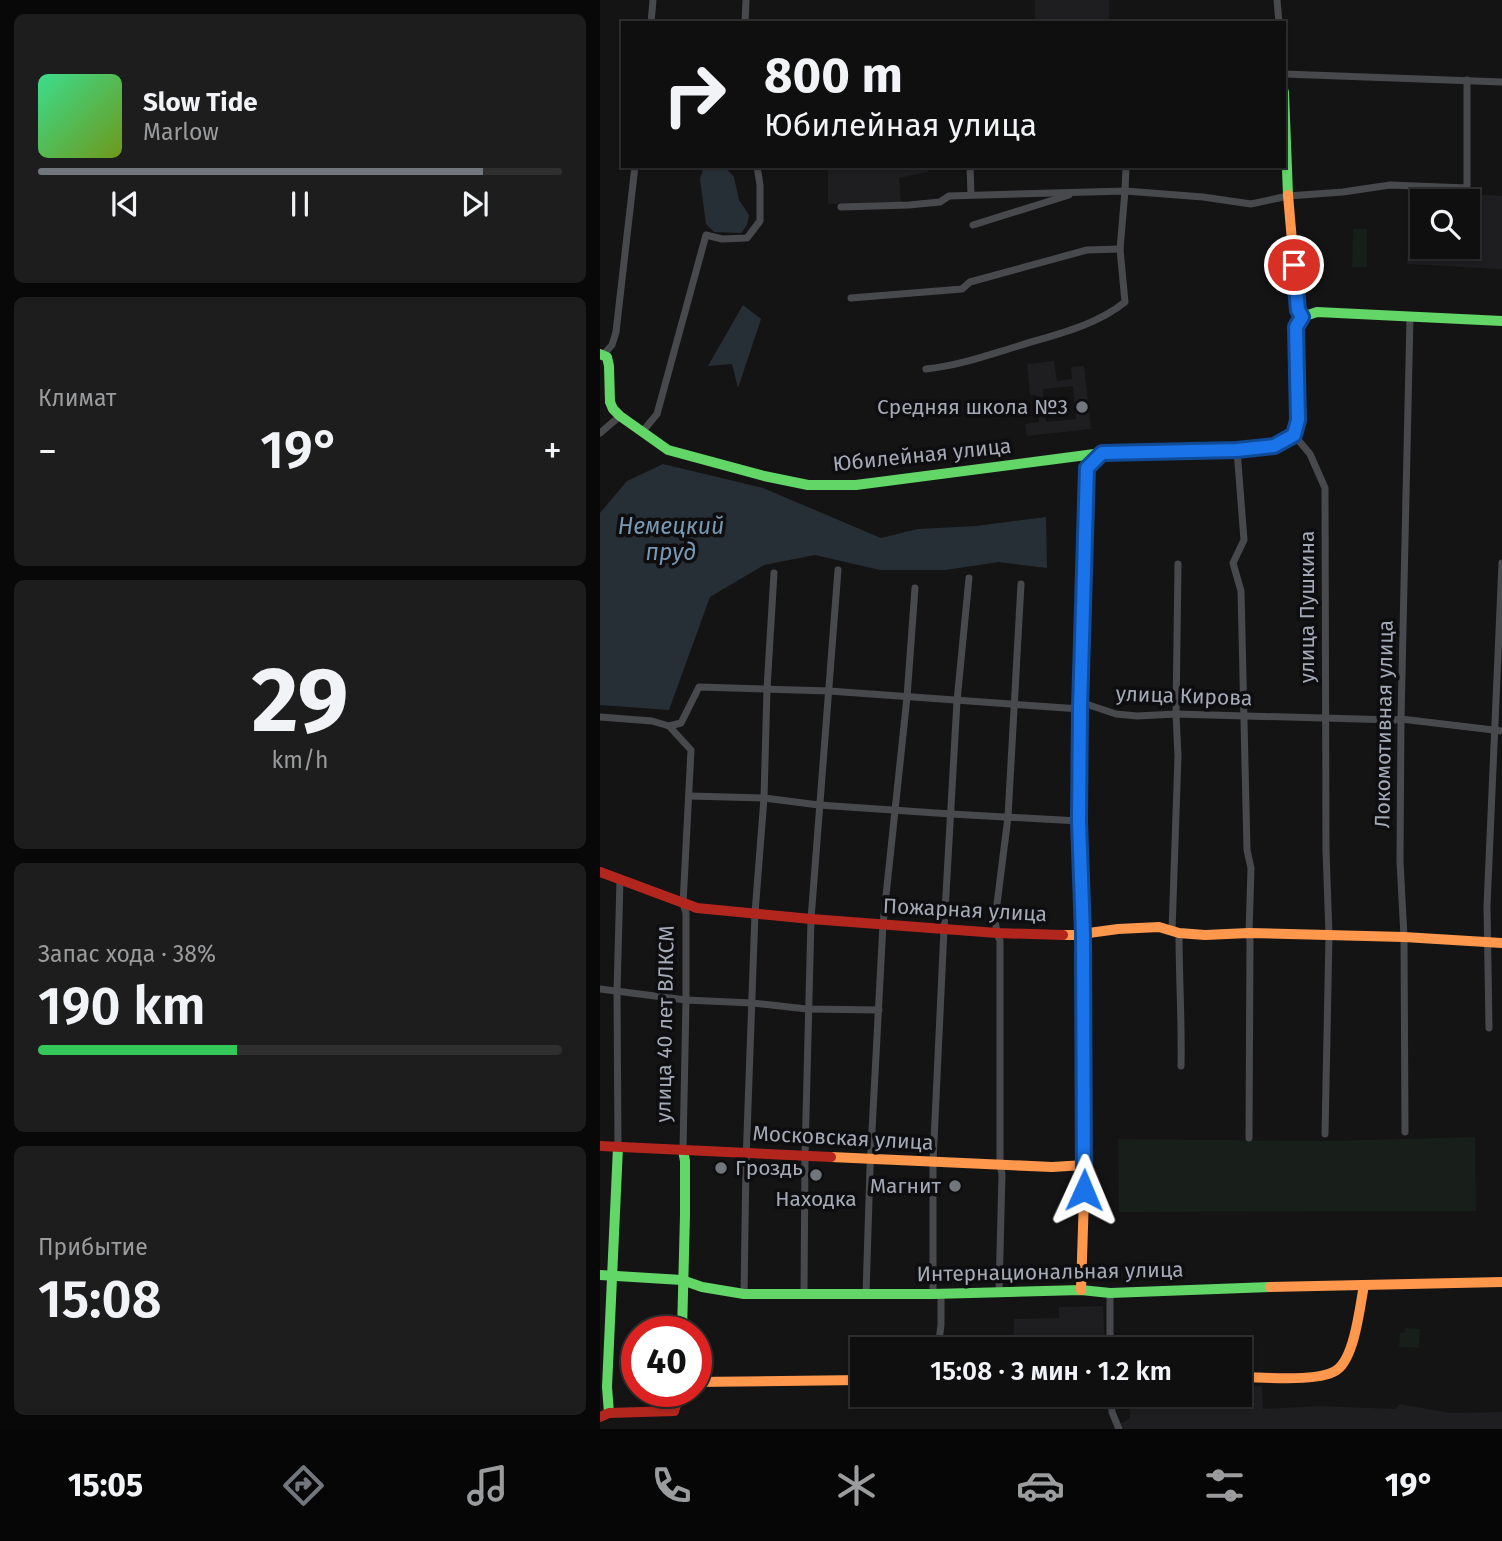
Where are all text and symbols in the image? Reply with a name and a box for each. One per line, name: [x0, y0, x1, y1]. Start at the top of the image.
text: 800 m: [764, 46, 903, 105]
icon: right: [649, 49, 740, 140]
text: Slow Tide: [143, 87, 258, 118]
text: Юбилейная улица: [764, 106, 1037, 144]
text: Marlow: [143, 118, 219, 146]
icon: previous: [106, 185, 144, 223]
icon: pause: [281, 185, 319, 223]
icon: next: [456, 185, 494, 223]
map controls: [1410, 189, 1480, 259]
button: search: [1410, 189, 1480, 259]
pin: [1264, 235, 1324, 295]
icon: arrive: [1275, 246, 1313, 284]
text: Климат: [38, 384, 116, 412]
place label: Средняя школа №3: [877, 394, 1068, 420]
marker: Средняя школа №3: [1074, 399, 1090, 415]
text: 19°: [260, 419, 340, 482]
text: −: [38, 428, 57, 474]
text: +: [543, 428, 562, 474]
street label: Юбилейная улица: [831, 433, 1013, 477]
water label: Немецкий пруд: [618, 512, 724, 566]
street label: улица Пушкина: [1294, 531, 1320, 683]
street label: Локомотивная улица: [1369, 620, 1399, 828]
text: 29: [251, 646, 349, 755]
street label: улица Кирова: [1115, 681, 1253, 711]
text: km/h: [272, 746, 328, 774]
street label: Пожарная улица: [882, 893, 1048, 927]
street label: улица 40 лет ВЛКСМ: [650, 925, 680, 1123]
text: Запас хода · 38%: [38, 940, 216, 968]
text: 190 km: [38, 975, 206, 1038]
street label: Московская улица: [752, 1120, 934, 1156]
position arrow: [1047, 1153, 1121, 1227]
place label: Гроздь: [735, 1155, 803, 1181]
marker: Гроздь: [713, 1160, 729, 1176]
marker: Находка: [808, 1167, 824, 1183]
place label: Магнит: [870, 1173, 942, 1199]
marker: Магнит: [947, 1178, 963, 1194]
place label: Находка: [775, 1186, 857, 1212]
text: Прибытие: [38, 1233, 148, 1261]
street label: Интернациональная улица: [916, 1257, 1184, 1287]
text: 15:08: [38, 1268, 162, 1331]
speed limit sign: 40: [621, 1316, 712, 1407]
text: 15:08 · 3 мин · 1.2 km: [930, 1356, 1172, 1387]
icon: directions: [279, 1461, 328, 1510]
icon: music: [463, 1461, 512, 1510]
icon: phone: [647, 1461, 696, 1510]
icon: climate: [832, 1461, 881, 1510]
icon: car: [1016, 1461, 1065, 1510]
icon: filters: [1200, 1461, 1249, 1510]
text: 15:05: [68, 1466, 143, 1504]
text: 19°: [1385, 1466, 1434, 1504]

